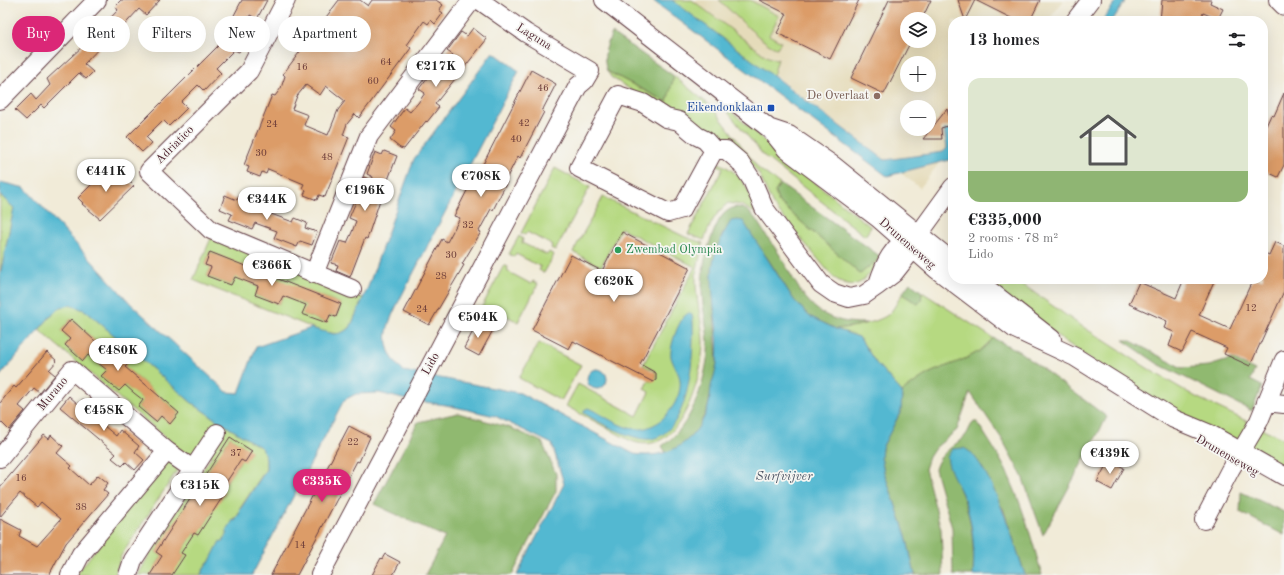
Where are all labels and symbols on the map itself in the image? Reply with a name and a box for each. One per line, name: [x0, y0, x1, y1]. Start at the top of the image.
street label: Laguna: [514, 22, 554, 53]
pin: €217K: [408, 54, 464, 88]
house number: 64: [380, 57, 392, 67]
house number: 16: [296, 62, 308, 72]
house number: 60: [367, 76, 379, 86]
house number: 46: [537, 83, 549, 93]
place label: De Overlaat: [807, 90, 869, 102]
marker: De Overlaat: [872, 91, 882, 101]
place label: Eikendonklaan: [687, 102, 764, 114]
marker: Eikendonklaan: [766, 103, 776, 113]
house number: 42: [518, 118, 530, 128]
house number: 24: [266, 119, 278, 129]
street label: Adriatico: [154, 124, 196, 166]
house number: 40: [510, 134, 522, 144]
house number: 30: [255, 148, 267, 158]
house number: 48: [321, 152, 333, 162]
pin: €441K: [78, 159, 134, 193]
pin: €708K: [453, 164, 509, 198]
pin: €196K: [337, 178, 393, 212]
pin: €344K: [239, 187, 295, 221]
street label: Drunenseweg: [876, 216, 938, 272]
house number: 32: [462, 220, 474, 230]
place label: Zwembad Olympia: [626, 244, 722, 256]
marker: Zwembad Olympia: [613, 245, 623, 255]
house number: 30: [445, 250, 457, 260]
pin: €366K: [244, 253, 300, 287]
pin: €620K: [586, 269, 642, 303]
house number: 28: [435, 271, 447, 281]
house number: 12: [1245, 303, 1257, 313]
house number: 24: [416, 304, 428, 314]
pin: €504K: [450, 305, 506, 339]
pin: €480K: [90, 338, 146, 372]
street label: Lido: [420, 351, 442, 377]
street label: Murano: [36, 375, 70, 413]
pin: €458K: [76, 398, 132, 432]
street label: Drunenseweg: [1193, 433, 1261, 479]
house number: 22: [347, 437, 359, 447]
pin: €439K: [1082, 441, 1138, 475]
house number: 37: [230, 448, 242, 458]
pin: €335K: [294, 469, 350, 503]
water label: Surfvijver: [755, 470, 813, 483]
house number: 16: [15, 473, 27, 483]
pin: €315K: [172, 473, 228, 507]
house number: 38: [75, 502, 87, 512]
house number: 14: [294, 540, 306, 550]

